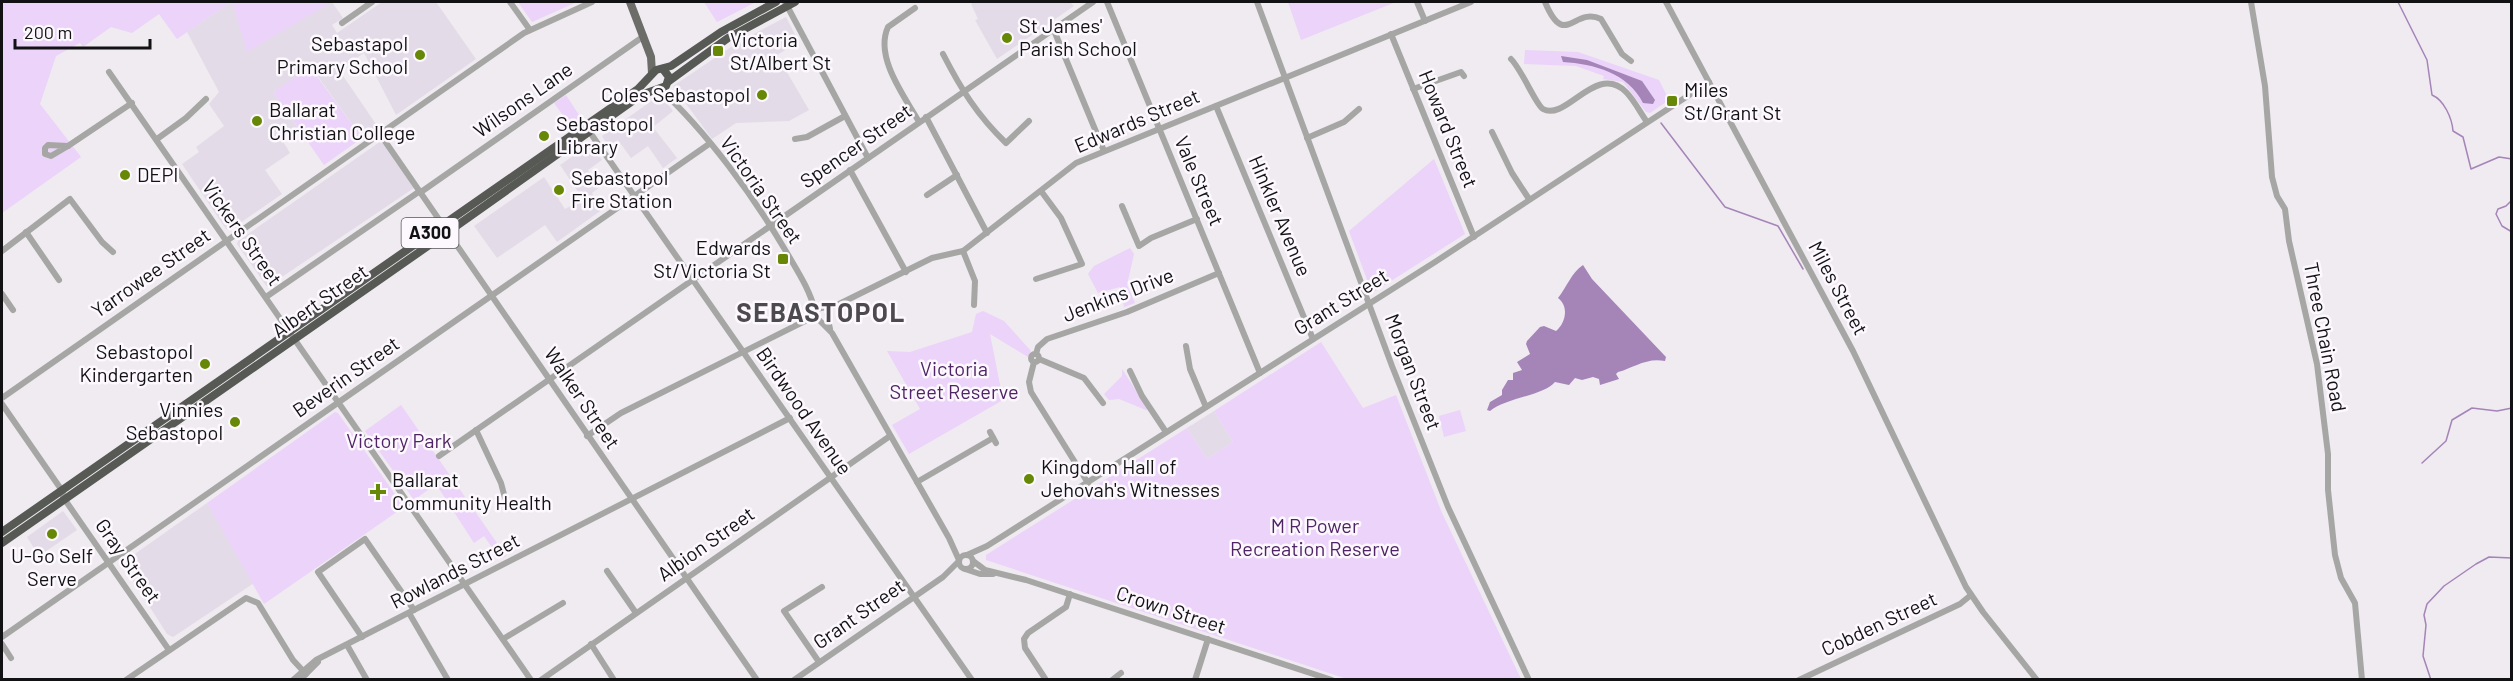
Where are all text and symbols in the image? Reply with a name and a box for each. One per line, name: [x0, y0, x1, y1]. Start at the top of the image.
scale bar: [15, 12, 150, 50]
place label: St James' Parish School: [1019, 13, 1137, 60]
text: 200 m: [24, 21, 72, 43]
place label: Victoria St/Albert St: [730, 27, 831, 74]
place label: Sebastapol Primary School: [277, 31, 408, 78]
marker: St James' Parish School: [1000, 31, 1014, 45]
marker: Victoria St/Albert St: [711, 44, 725, 58]
marker: Sebastapol Primary School: [413, 48, 427, 62]
street label: Wilsons Lane: [468, 56, 576, 142]
street label: Howard Street: [1414, 66, 1483, 191]
place label: Miles St/Grant St: [1684, 77, 1782, 124]
place label: Coles Sebastopol: [601, 82, 750, 106]
street label: Edwards Street: [1070, 83, 1203, 157]
marker: Coles Sebastopol: [755, 88, 769, 102]
marker: Miles St/Grant St: [1665, 94, 1679, 108]
place label: Ballarat Christian College: [269, 97, 416, 144]
street label: Spencer Street: [795, 98, 916, 193]
place label: Sebastopol Library: [556, 111, 653, 158]
marker: Ballarat Christian College: [250, 114, 264, 128]
marker: Sebastopol Library: [537, 129, 551, 143]
street label: Victoria Street: [716, 131, 808, 248]
street label: Vale Street: [1170, 132, 1230, 229]
street label: Hinkler Avenue: [1245, 152, 1317, 280]
place label: DEPI: [137, 162, 178, 186]
place label: Sebastopol Fire Station: [571, 165, 672, 212]
marker: DEPI: [118, 168, 132, 182]
street label: Vickers Street: [198, 175, 288, 290]
marker: Sebastopol Fire Station: [552, 183, 566, 197]
road number: A300: [402, 218, 458, 248]
street label: Yarrowee Street: [86, 222, 214, 322]
place label: Edwards St/Victoria St: [653, 235, 771, 282]
street label: Miles Street: [1804, 237, 1874, 339]
marker: Edwards St/Victoria St: [776, 252, 790, 266]
street label: Albert Street: [267, 258, 372, 342]
street label: Three Chain Road: [2300, 260, 2352, 414]
street label: Jenkins Drive: [1059, 262, 1177, 326]
street label: Grant Street: [1289, 263, 1392, 340]
district label: SEBASTOPOL: [736, 296, 906, 327]
street label: Morgan Street: [1381, 310, 1447, 433]
street label: Beverin Street: [288, 331, 403, 422]
place label: Sebastopol Kindergarten: [80, 339, 193, 386]
street label: Walker Street: [540, 342, 626, 453]
street label: Birdwood Avenue: [752, 342, 858, 479]
park label: Victoria Street Reserve: [889, 356, 1019, 403]
marker: Sebastopol Kindergarten: [198, 357, 212, 371]
place label: Vinnies Sebastopol: [126, 397, 223, 444]
marker: Vinnies Sebastopol: [228, 415, 242, 429]
park label: Victory Park: [346, 428, 452, 452]
place label: Kingdom Hall of Jehovah's Witnesses: [1041, 454, 1220, 501]
place label: Ballarat Community Health: [392, 467, 552, 514]
marker: Kingdom Hall of Jehovah's Witnesses: [1022, 472, 1036, 486]
marker: Ballarat Community Health: [369, 483, 387, 501]
street label: Albion Street: [652, 501, 759, 585]
park label: M R Power Recreation Reserve: [1230, 513, 1400, 560]
street label: Gray Street: [91, 514, 167, 607]
marker: U-Go Self Serve: [45, 527, 59, 541]
street label: Rowlands Street: [386, 527, 523, 613]
place label: U-Go Self Serve: [11, 543, 93, 590]
street label: Grant Street: [808, 573, 909, 654]
street label: Crown Street: [1114, 580, 1229, 638]
street label: Cobden Street: [1817, 586, 1940, 660]

